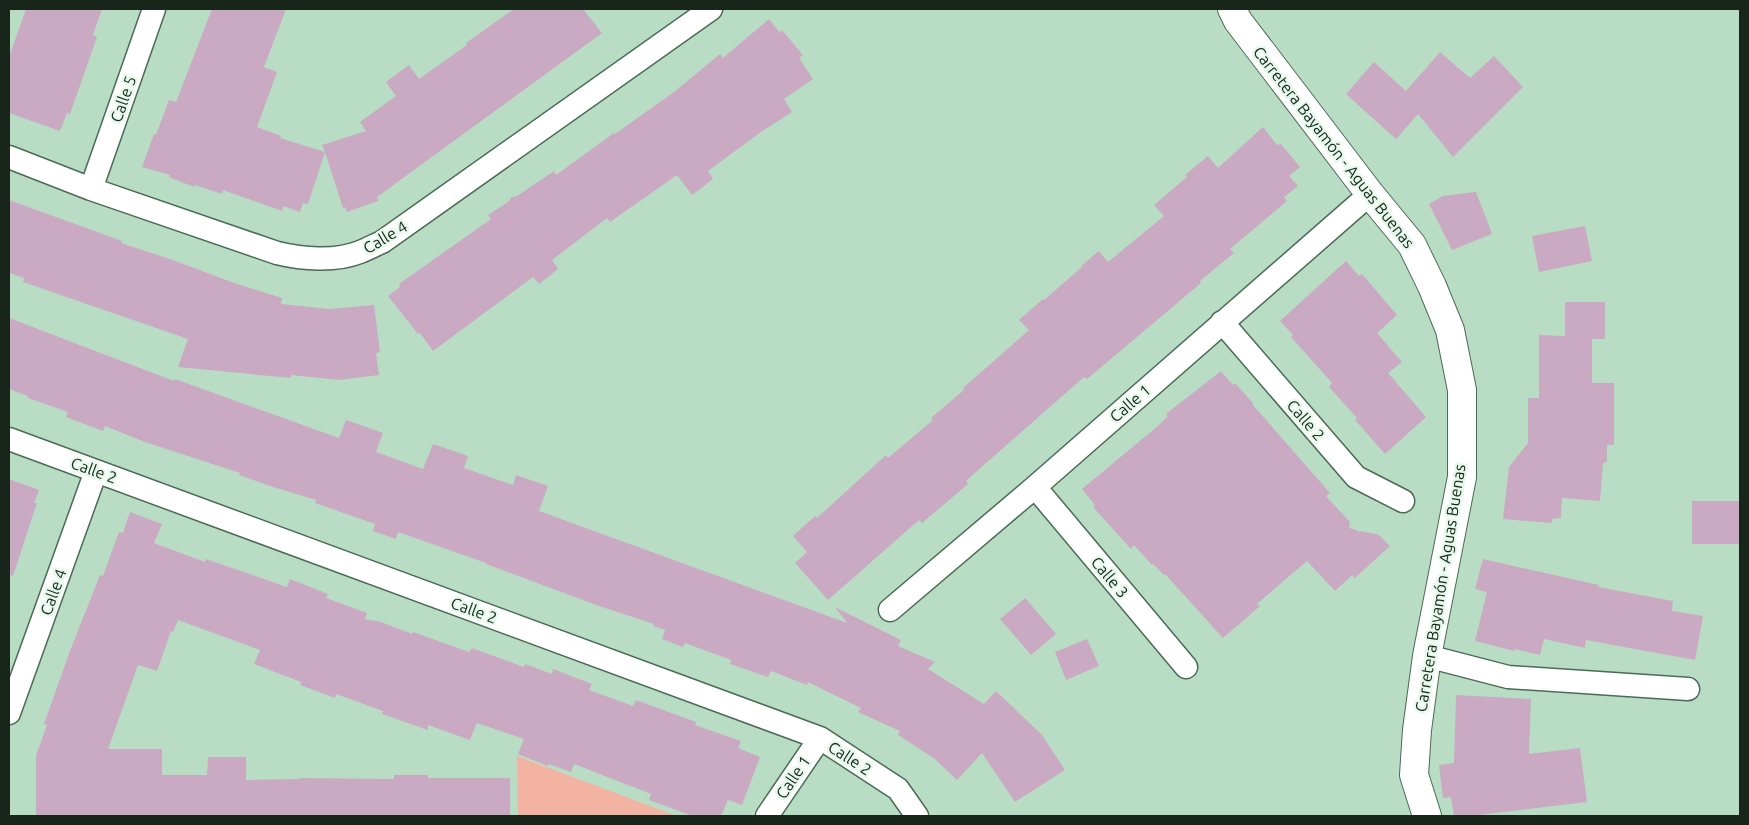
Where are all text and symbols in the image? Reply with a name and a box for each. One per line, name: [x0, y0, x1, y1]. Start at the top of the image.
street label: Carretera Bayamón - Aguas Buenas: [1250, 43, 1418, 251]
street label: Calle 5: [107, 73, 139, 125]
street label: Calle 4: [360, 217, 410, 257]
street label: Calle 1: [1106, 380, 1154, 426]
street label: Calle 2: [1283, 396, 1329, 444]
street label: Calle 2: [68, 453, 120, 487]
street label: Carretera Bayamón - Aguas Buenas: [1412, 463, 1468, 713]
street label: Calle 3: [1088, 553, 1132, 601]
street label: Calle 4: [36, 566, 70, 618]
street label: Calle 2: [448, 593, 500, 627]
street label: Calle 2: [825, 737, 875, 779]
street label: Calle 1: [772, 752, 814, 802]

